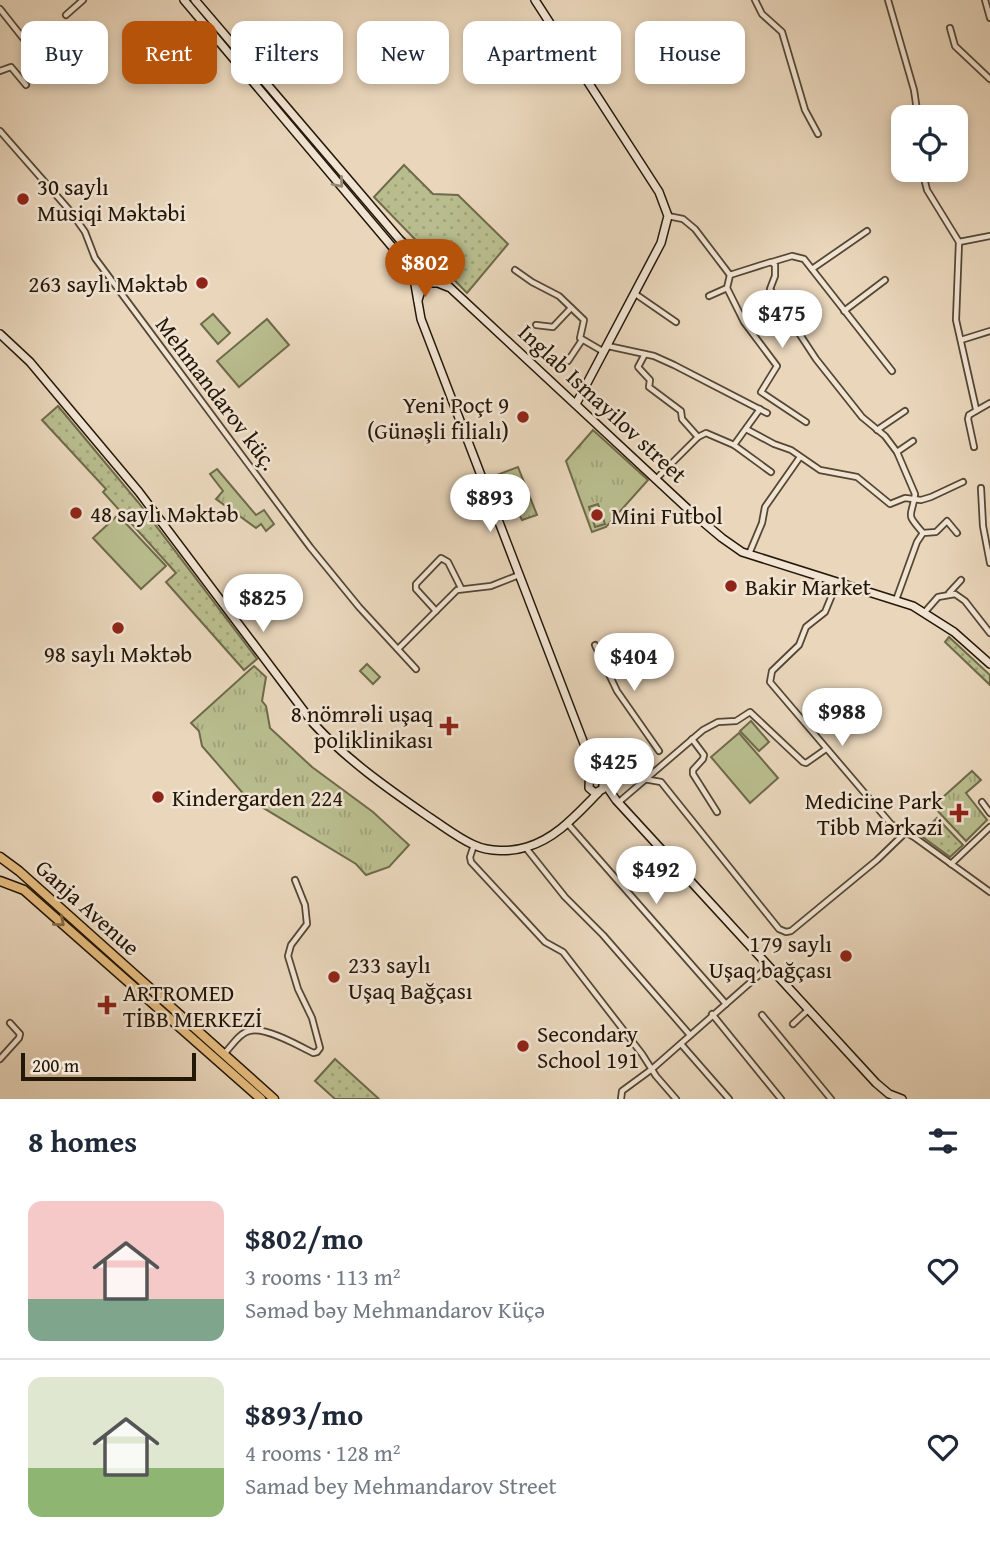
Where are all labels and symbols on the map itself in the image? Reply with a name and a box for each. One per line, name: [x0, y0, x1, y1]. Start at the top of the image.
place label: 30 saylı Musiqi Məktəbi: [37, 170, 186, 229]
one-way arrow: [331, 175, 343, 188]
marker: 30 saylı Musiqi Məktəbi: [15, 191, 31, 207]
pin: $802: [384, 240, 466, 299]
place label: 263 saylı Məktəb: [28, 267, 188, 300]
marker: 263 saylı Məktəb: [194, 275, 210, 291]
pin: $475: [741, 290, 823, 350]
street label: Mehmandarov küç.: [148, 309, 286, 477]
street label: Inglab Ismayilov street: [511, 316, 695, 490]
place label: Yeni Poçt 9 (Günəşli filialı): [367, 388, 509, 447]
marker: Yeni Poçt 9 (Günəşli filialı): [515, 409, 531, 425]
pin: $893: [449, 475, 531, 534]
place label: 48 saylı Məktəb: [90, 497, 239, 530]
place label: Mini Futbol: [611, 499, 723, 532]
marker: 48 saylı Məktəb: [68, 505, 84, 521]
marker: Mini Futbol: [589, 507, 605, 523]
place label: Bakir Market: [745, 570, 871, 603]
pin: $825: [222, 574, 304, 634]
marker: Bakir Market: [723, 578, 739, 594]
marker: 98 saylı Məktəb: [110, 620, 126, 636]
pin: $404: [593, 634, 675, 693]
place label: 98 saylı Məktəb: [44, 637, 192, 670]
pin: $988: [801, 688, 883, 748]
place label: 8 nömrəli uşaq poliklinikası: [291, 697, 433, 756]
marker: 8 nömrəli uşaq poliklinikası: [439, 716, 459, 736]
pin: $425: [573, 738, 655, 798]
place label: Kindergarden 224: [172, 781, 343, 814]
place label: Medicine Park Tibb Mərkəzi: [805, 784, 943, 843]
marker: Kindergarden 224: [150, 789, 166, 805]
marker: Medicine Park Tibb Mərkəzi: [949, 803, 969, 823]
pin: $492: [615, 846, 697, 906]
street label: Ganja Avenue: [29, 851, 147, 963]
one-way arrow: [52, 914, 65, 926]
place label: 179 saylı Uşaq bağçası: [709, 927, 832, 986]
place label: 233 saylı Uşaq Bağçası: [348, 948, 472, 1007]
marker: 179 saylı Uşaq bağçası: [838, 948, 854, 964]
marker: 233 saylı Uşaq Bağçası: [326, 969, 342, 985]
place label: ARTROMED TİBB MERKEZİ: [123, 976, 262, 1035]
marker: ARTROMED TİBB MERKEZİ: [97, 995, 117, 1015]
place label: Secondary School 191: [537, 1017, 639, 1076]
marker: Secondary School 191: [515, 1038, 531, 1054]
scale bar: [21, 1050, 196, 1082]

